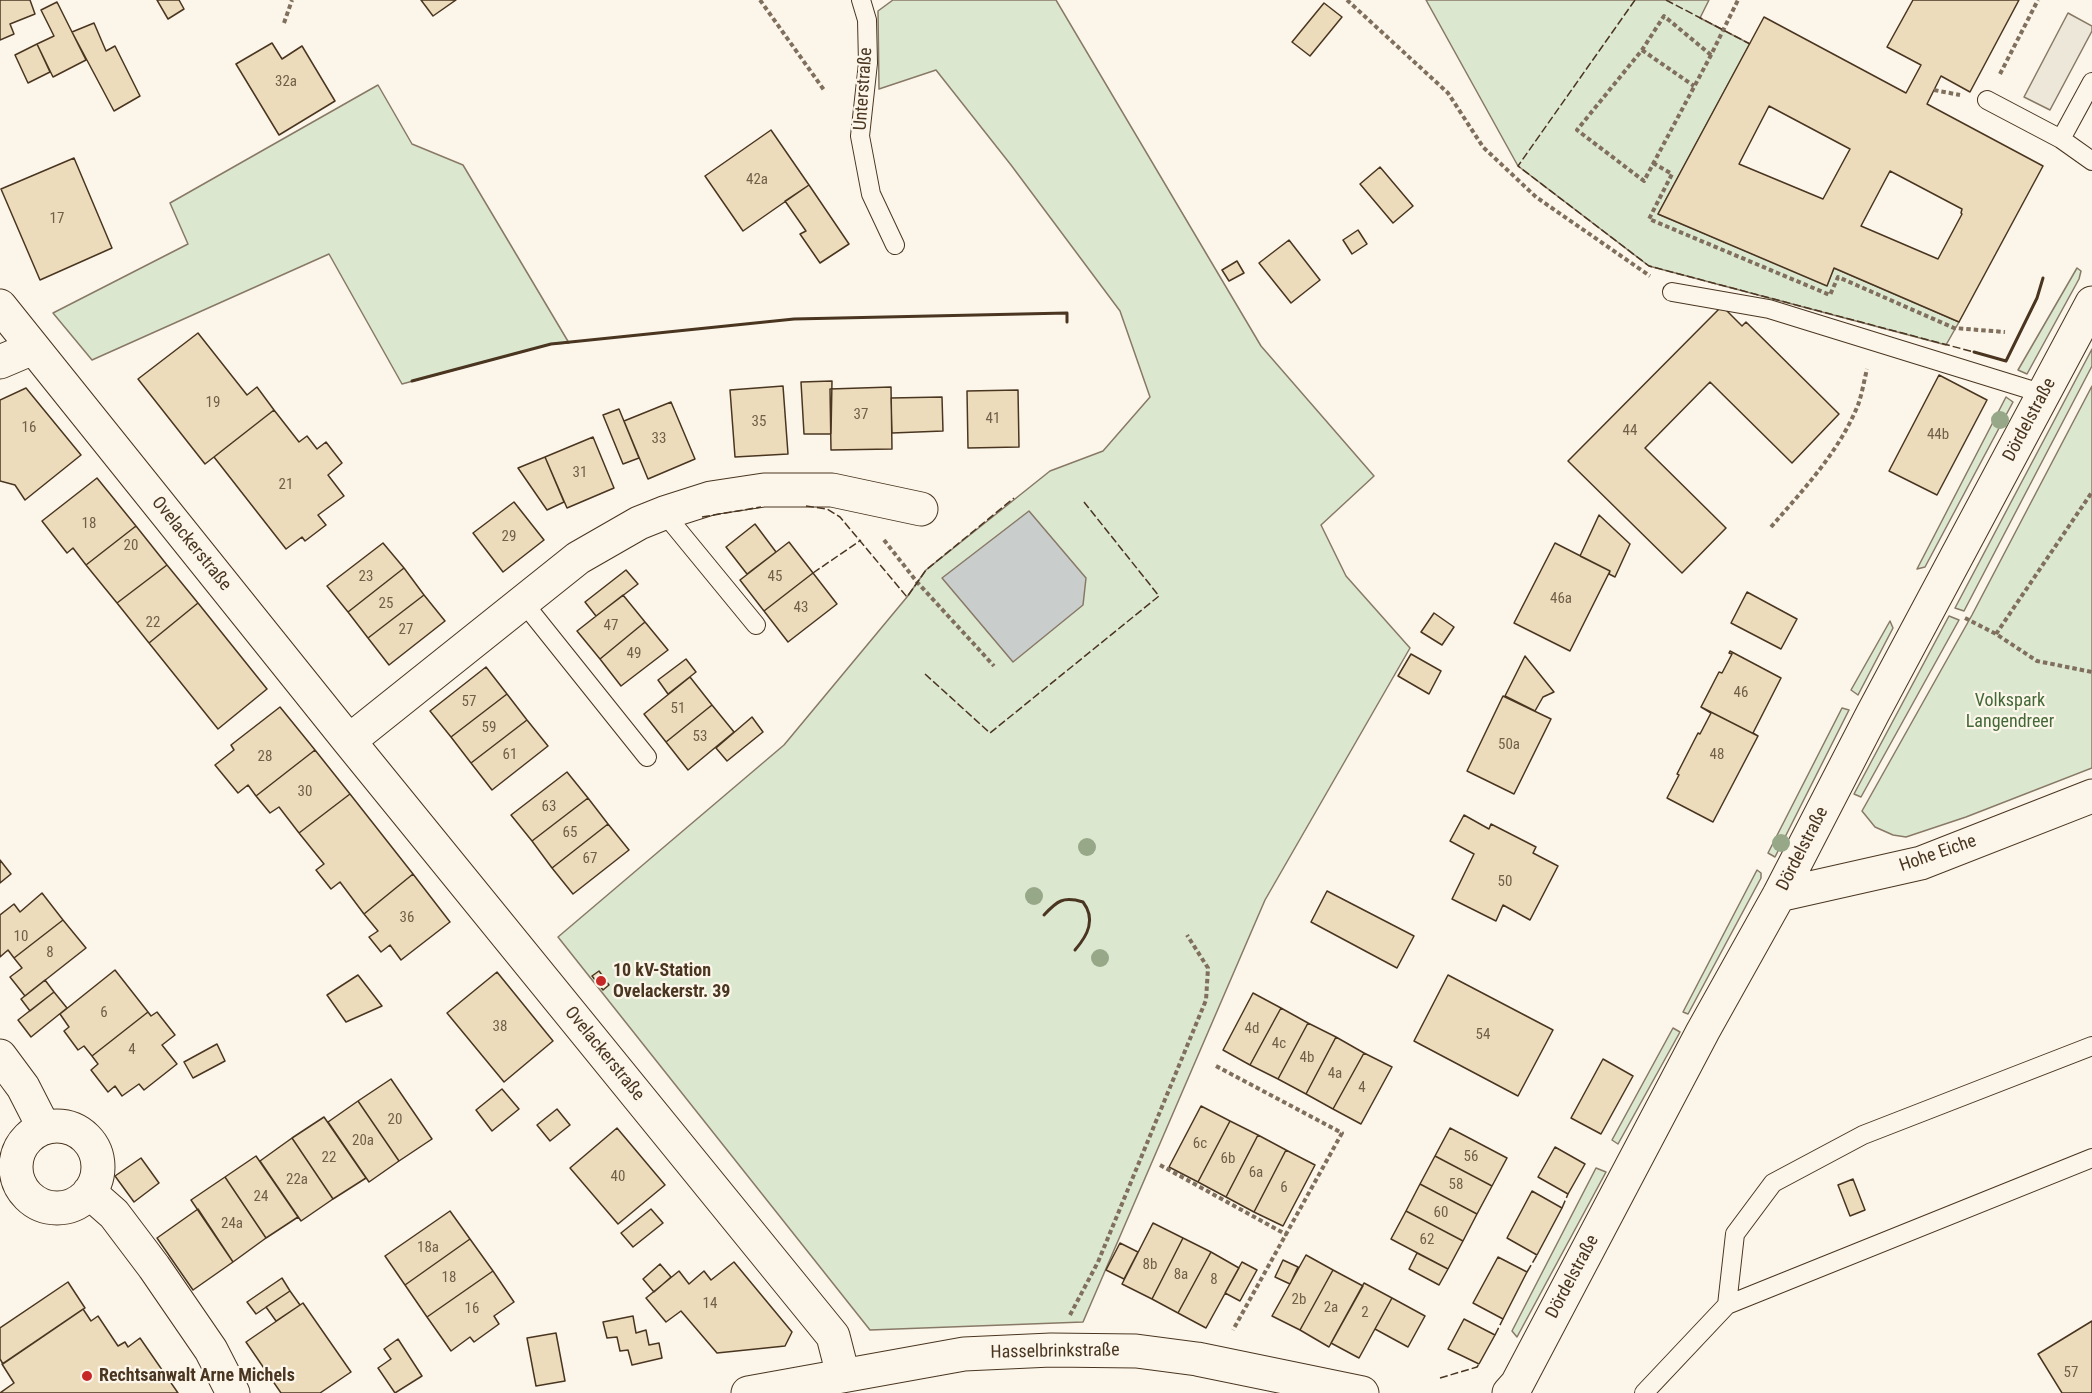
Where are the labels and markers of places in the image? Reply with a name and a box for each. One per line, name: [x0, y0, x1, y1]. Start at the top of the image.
place label: 10 kV-Station Ovelackerstr. 39: [613, 960, 730, 1002]
marker: 10 kV-Station Ovelackerstr. 39: [594, 974, 608, 988]
place label: Rechtsanwalt Arne Michels: [99, 1365, 295, 1387]
marker: Rechtsanwalt Arne Michels: [80, 1369, 94, 1383]

